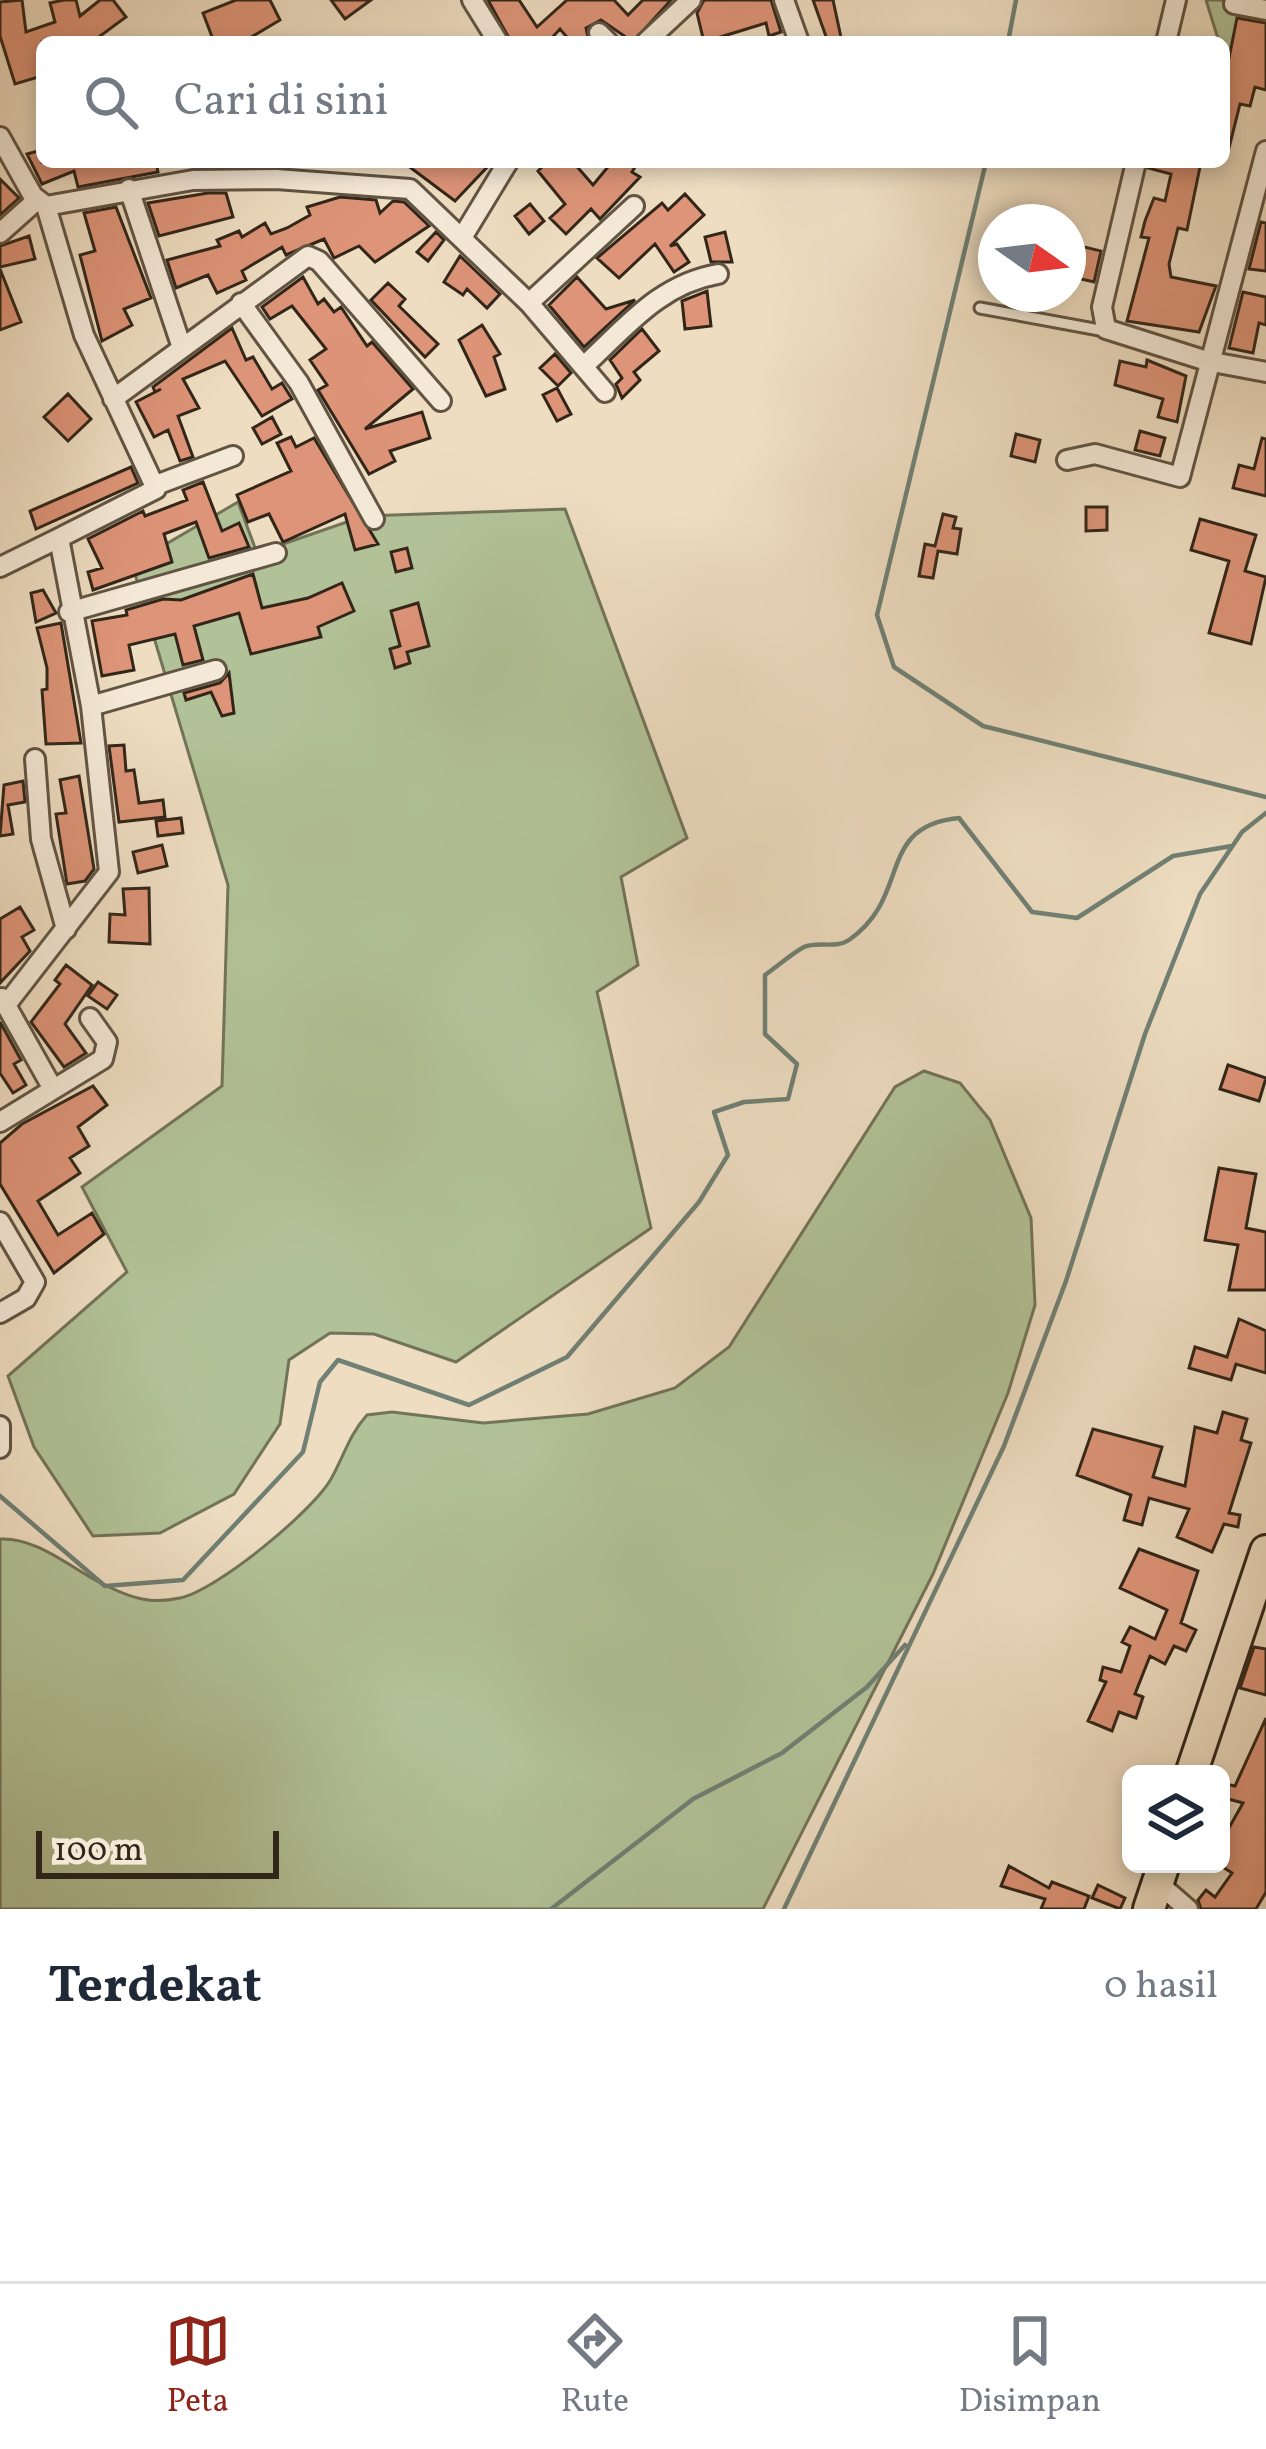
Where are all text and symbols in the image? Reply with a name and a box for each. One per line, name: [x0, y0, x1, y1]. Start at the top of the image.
search box: [36, 36, 1230, 168]
icon: search: [78, 69, 144, 135]
text: Cari di sini: [174, 71, 388, 134]
north arrow: [978, 204, 1086, 312]
map controls: [1122, 1765, 1230, 1873]
button: layers: [1122, 1765, 1230, 1873]
scale bar: [36, 1825, 279, 1878]
text: 100 m: [54, 1829, 143, 1875]
text: Terdekat: [48, 1952, 262, 2023]
text: 0 hasil: [1104, 1960, 1218, 2014]
tab: Peta: [165, 2308, 231, 2426]
tab: Rute: [561, 2308, 629, 2426]
tab: Disimpan: [959, 2308, 1101, 2426]

